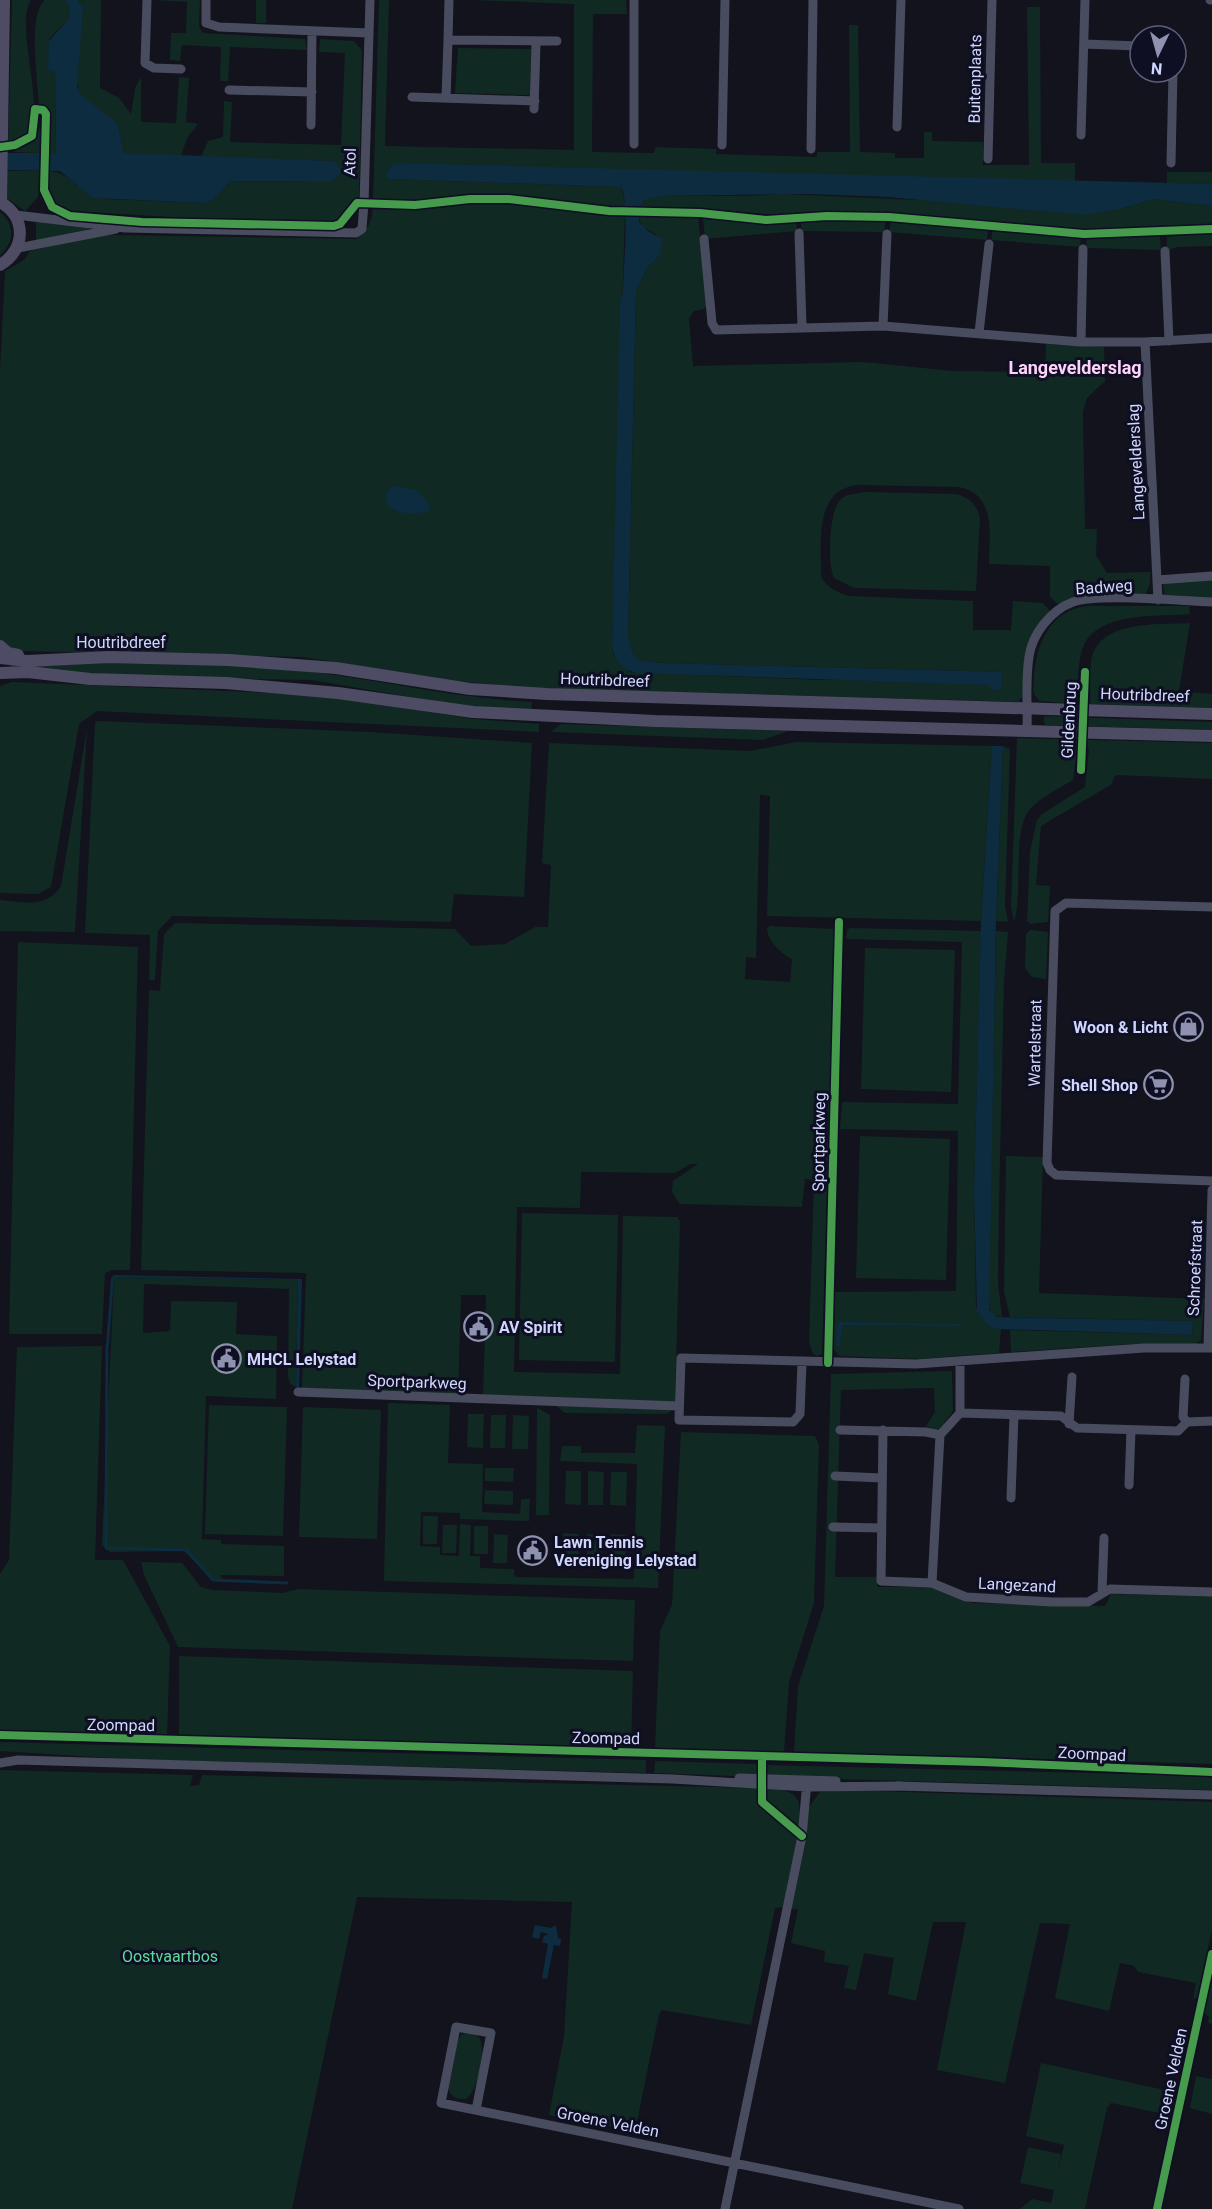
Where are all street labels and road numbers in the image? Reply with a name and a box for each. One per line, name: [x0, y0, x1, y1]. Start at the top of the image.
street label: Buitenplaats: [965, 34, 985, 124]
street label: Atol: [340, 147, 360, 177]
street label: Langevelderslag: [1123, 403, 1149, 521]
street label: Badweg: [1075, 576, 1133, 598]
street label: Houtribdreef: [76, 633, 166, 652]
street label: Houtribdreef: [560, 669, 651, 691]
street label: Gildenbrug: [1057, 681, 1081, 759]
street label: Houtribdreef: [1100, 684, 1191, 706]
street label: Wartelstraat: [1025, 999, 1045, 1087]
street label: Sportparkweg: [809, 1092, 829, 1192]
street label: Schroefstraat: [1184, 1220, 1206, 1316]
street label: Sportparkweg: [367, 1371, 467, 1393]
street label: Langezand: [977, 1573, 1057, 1597]
street label: Zoompad: [87, 1715, 155, 1735]
street label: Zoompad: [572, 1728, 640, 1748]
street label: Zoompad: [1057, 1743, 1127, 1765]
street label: Groene Velden: [1151, 2026, 1191, 2132]
street label: Groene Velden: [555, 2103, 661, 2141]

